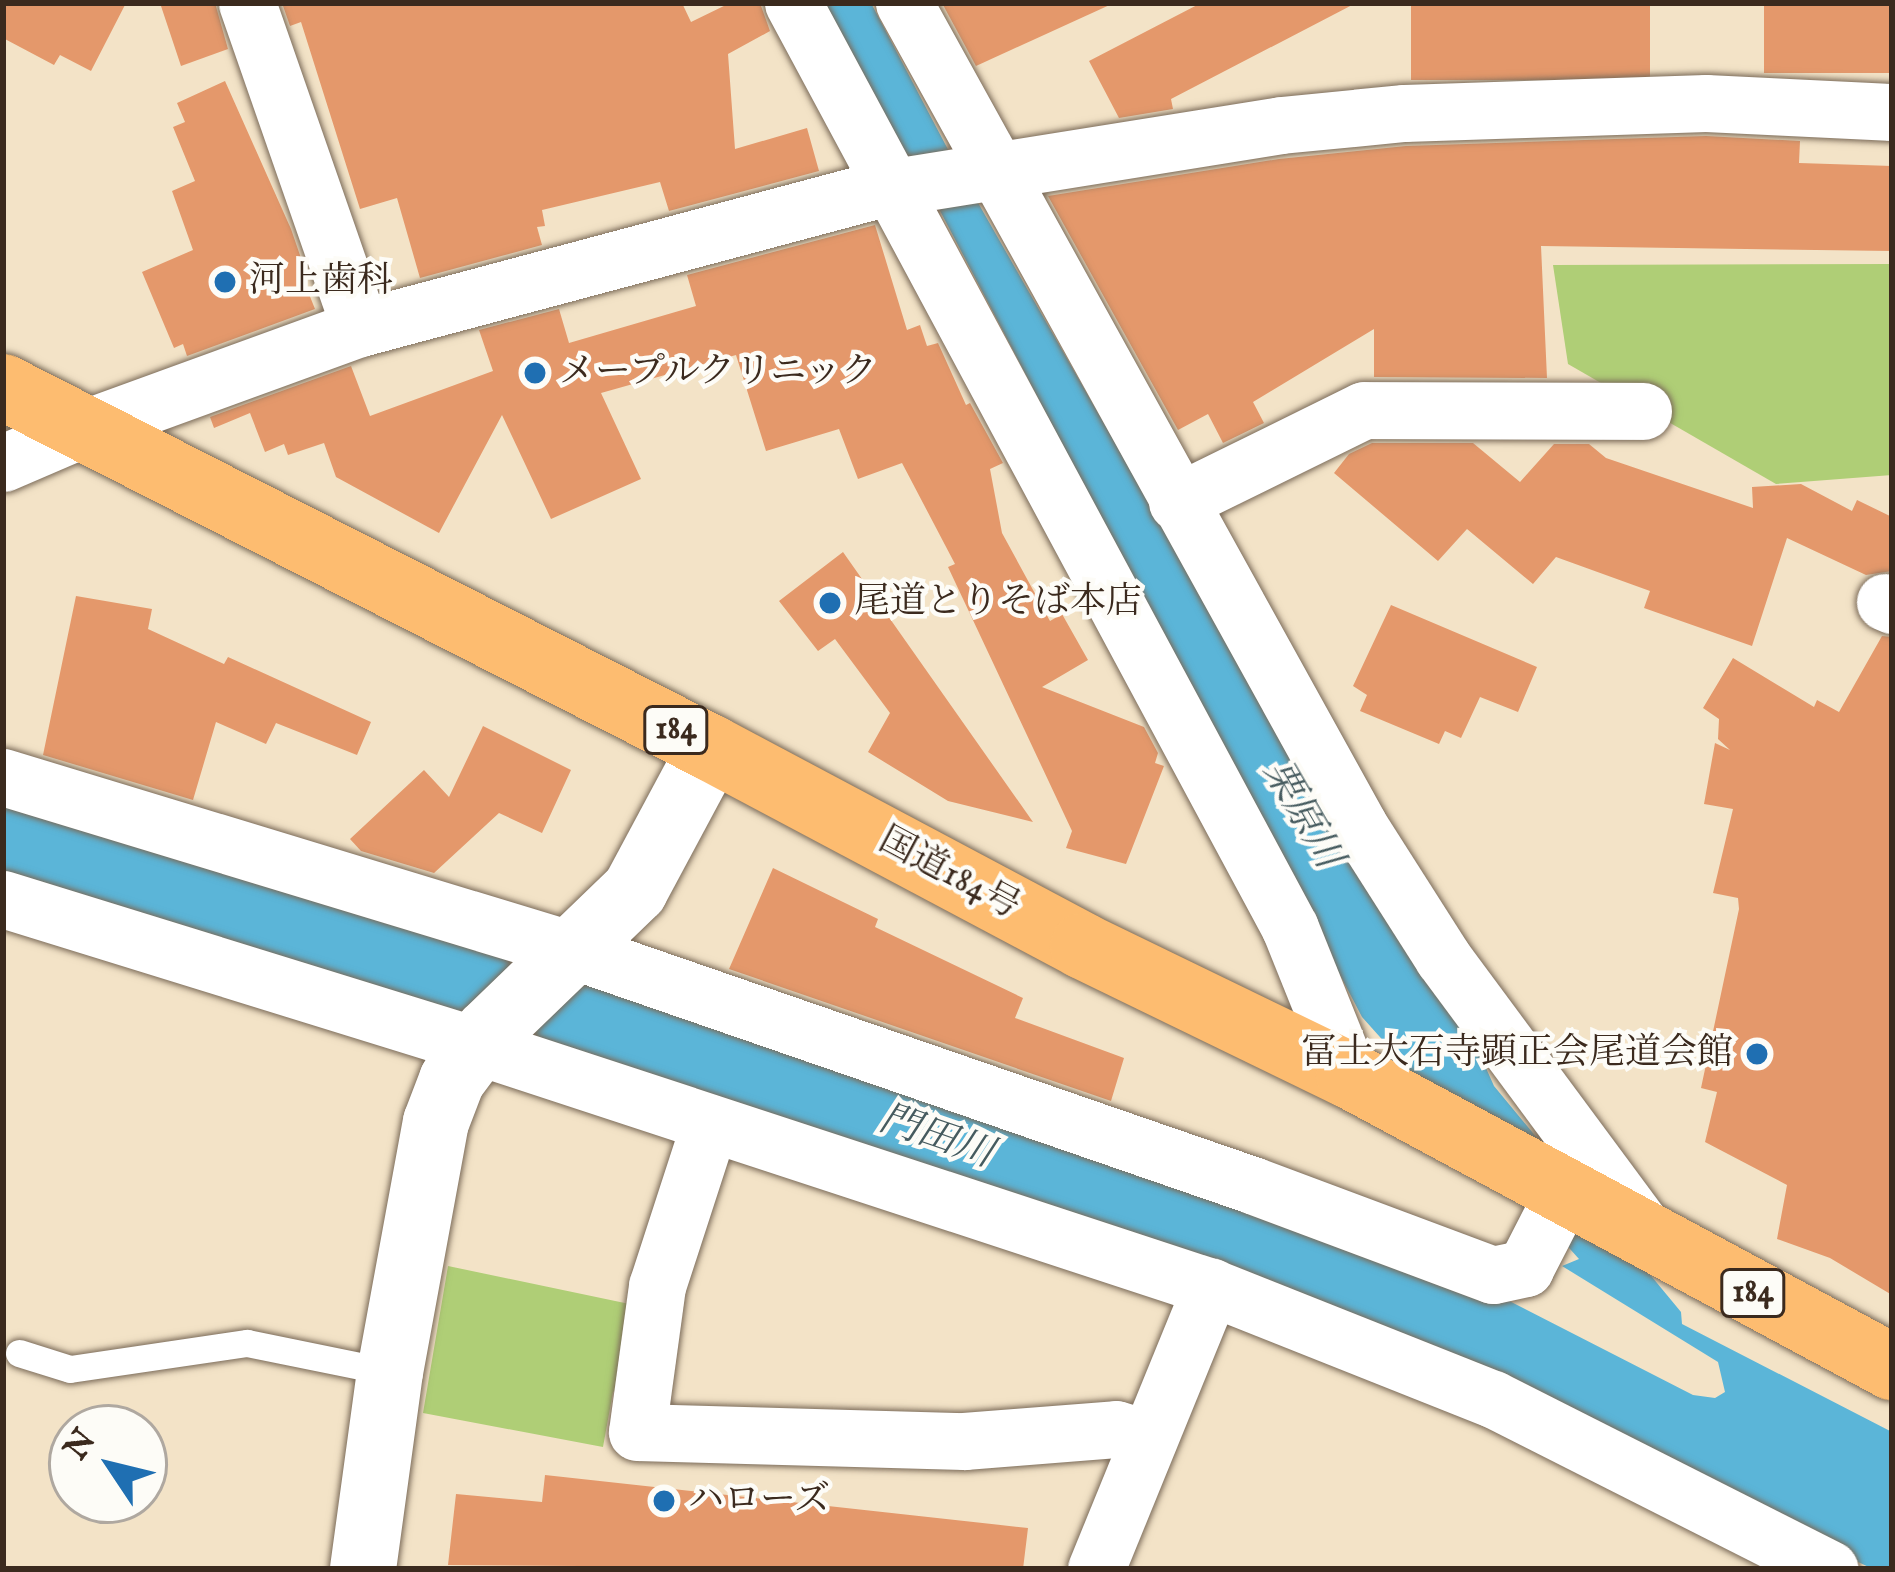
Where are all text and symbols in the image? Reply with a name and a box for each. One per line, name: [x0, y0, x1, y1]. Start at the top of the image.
place label: 河上歯科: [249, 260, 393, 304]
marker: 河上歯科: [212, 269, 238, 295]
place label: メープルクリニック: [559, 351, 883, 395]
marker: メープルクリニック: [522, 360, 548, 386]
place label: 尾道とりそば本店: [854, 581, 1142, 625]
marker: 尾道とりそば本店: [817, 590, 843, 616]
road number: 184: [643, 703, 709, 757]
water label: 栗原川: [1251, 753, 1351, 877]
street label: 国道184号: [871, 819, 1027, 929]
place label: 冨士大石寺顕正会尾道会館: [1301, 1032, 1733, 1076]
marker: 冨士大石寺顕正会尾道会館: [1744, 1041, 1770, 1067]
water label: 門田川: [873, 1097, 999, 1179]
road number: 184: [1720, 1266, 1786, 1320]
north arrow: [48, 1404, 168, 1524]
text: N: [56, 1421, 106, 1469]
place label: ハローズ: [688, 1479, 832, 1523]
marker: ハローズ: [651, 1488, 677, 1514]

